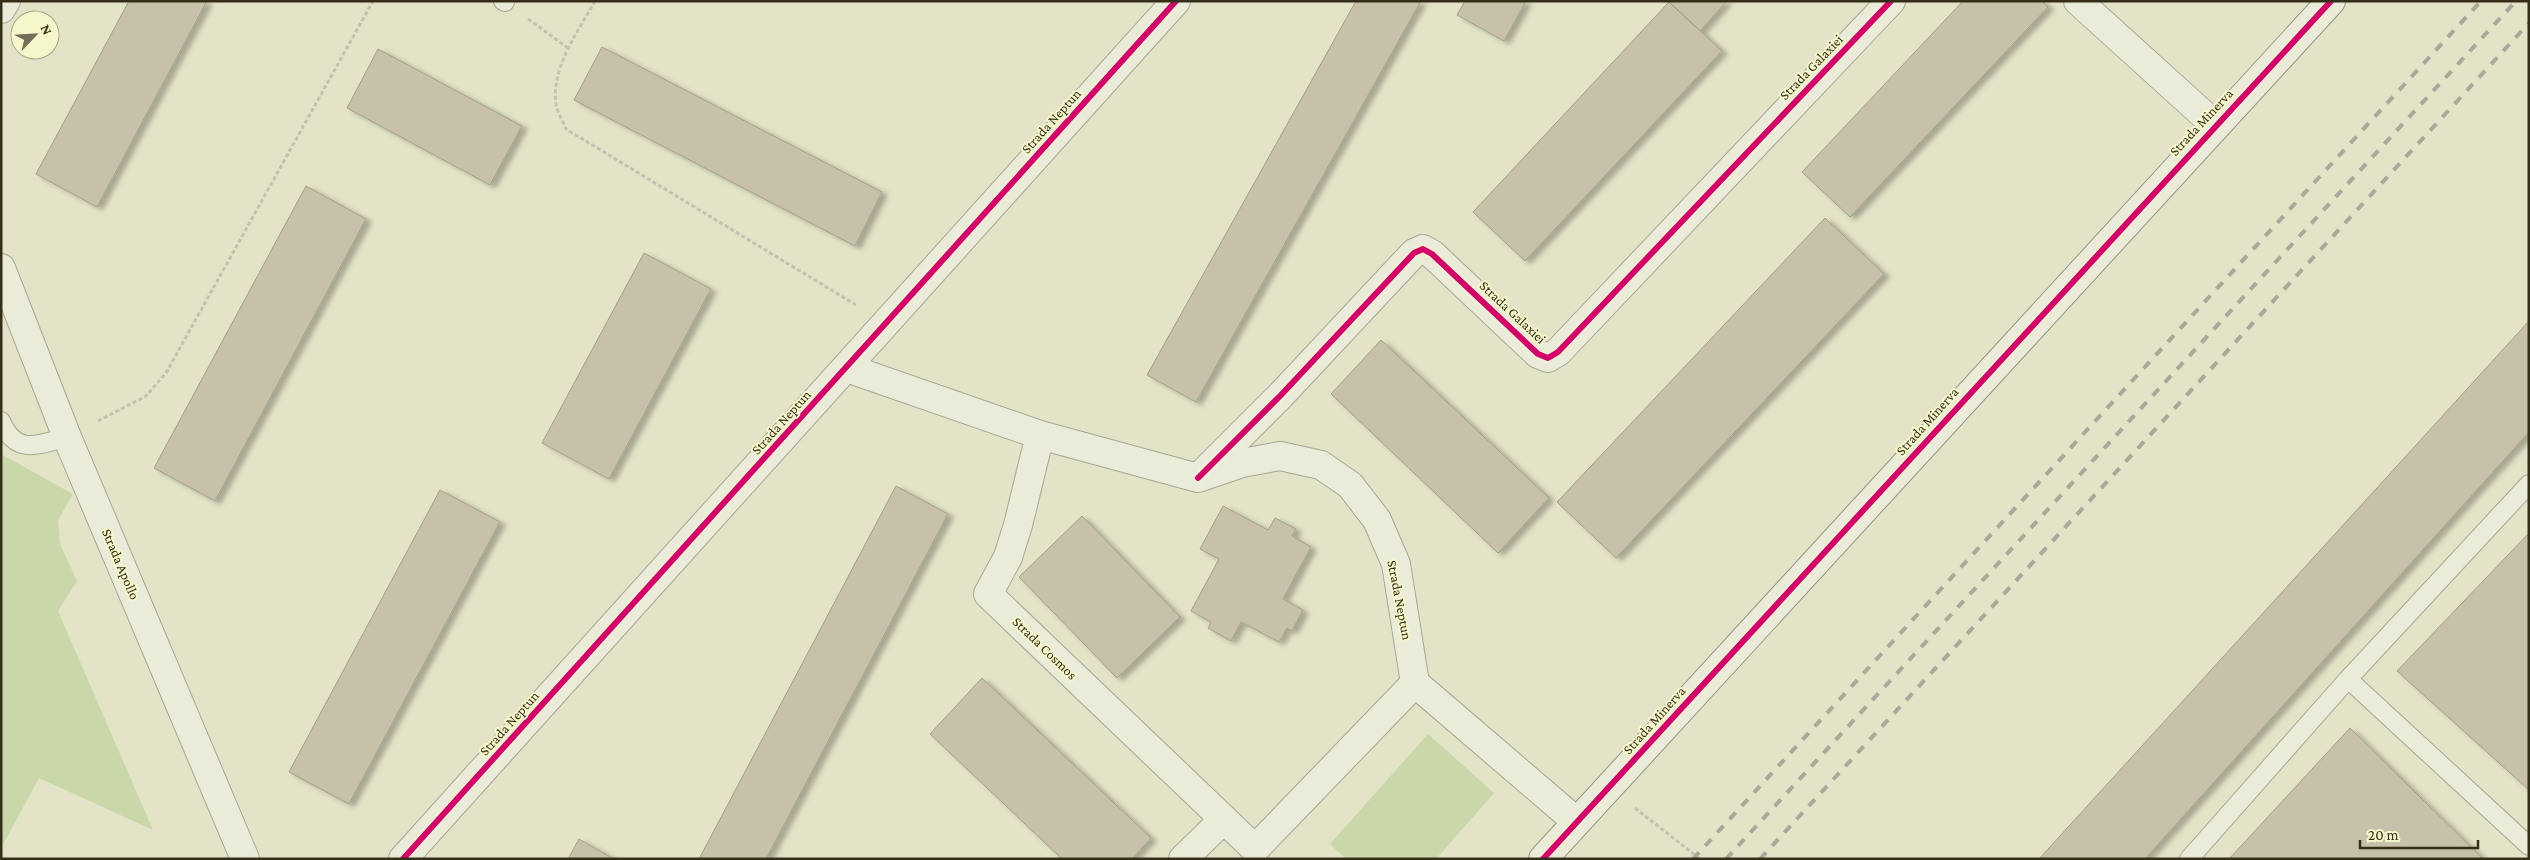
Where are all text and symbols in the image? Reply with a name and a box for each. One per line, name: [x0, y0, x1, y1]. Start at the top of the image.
north arrow: [10, 10, 60, 60]
text: N: [38, 22, 56, 38]
street label: Strada Galaxiei: [1776, 31, 1846, 103]
street label: Strada Neptun: [1018, 85, 1084, 156]
street label: Strada Minerva: [2166, 85, 2236, 159]
street label: Strada Galaxiei: [1477, 277, 1550, 347]
street label: Strada Minerva: [1892, 383, 1962, 458]
street label: Strada Neptun: [748, 386, 814, 457]
street label: Strada Apollo: [99, 526, 143, 602]
street label: Strada Neptun: [1384, 559, 1416, 642]
street label: Strada Cosmos: [1010, 613, 1080, 683]
street label: Strada Minerva: [1619, 682, 1689, 757]
street label: Strada Neptun: [476, 687, 542, 758]
scale bar: [2360, 818, 2478, 850]
text: 20 m: [2368, 827, 2399, 843]

